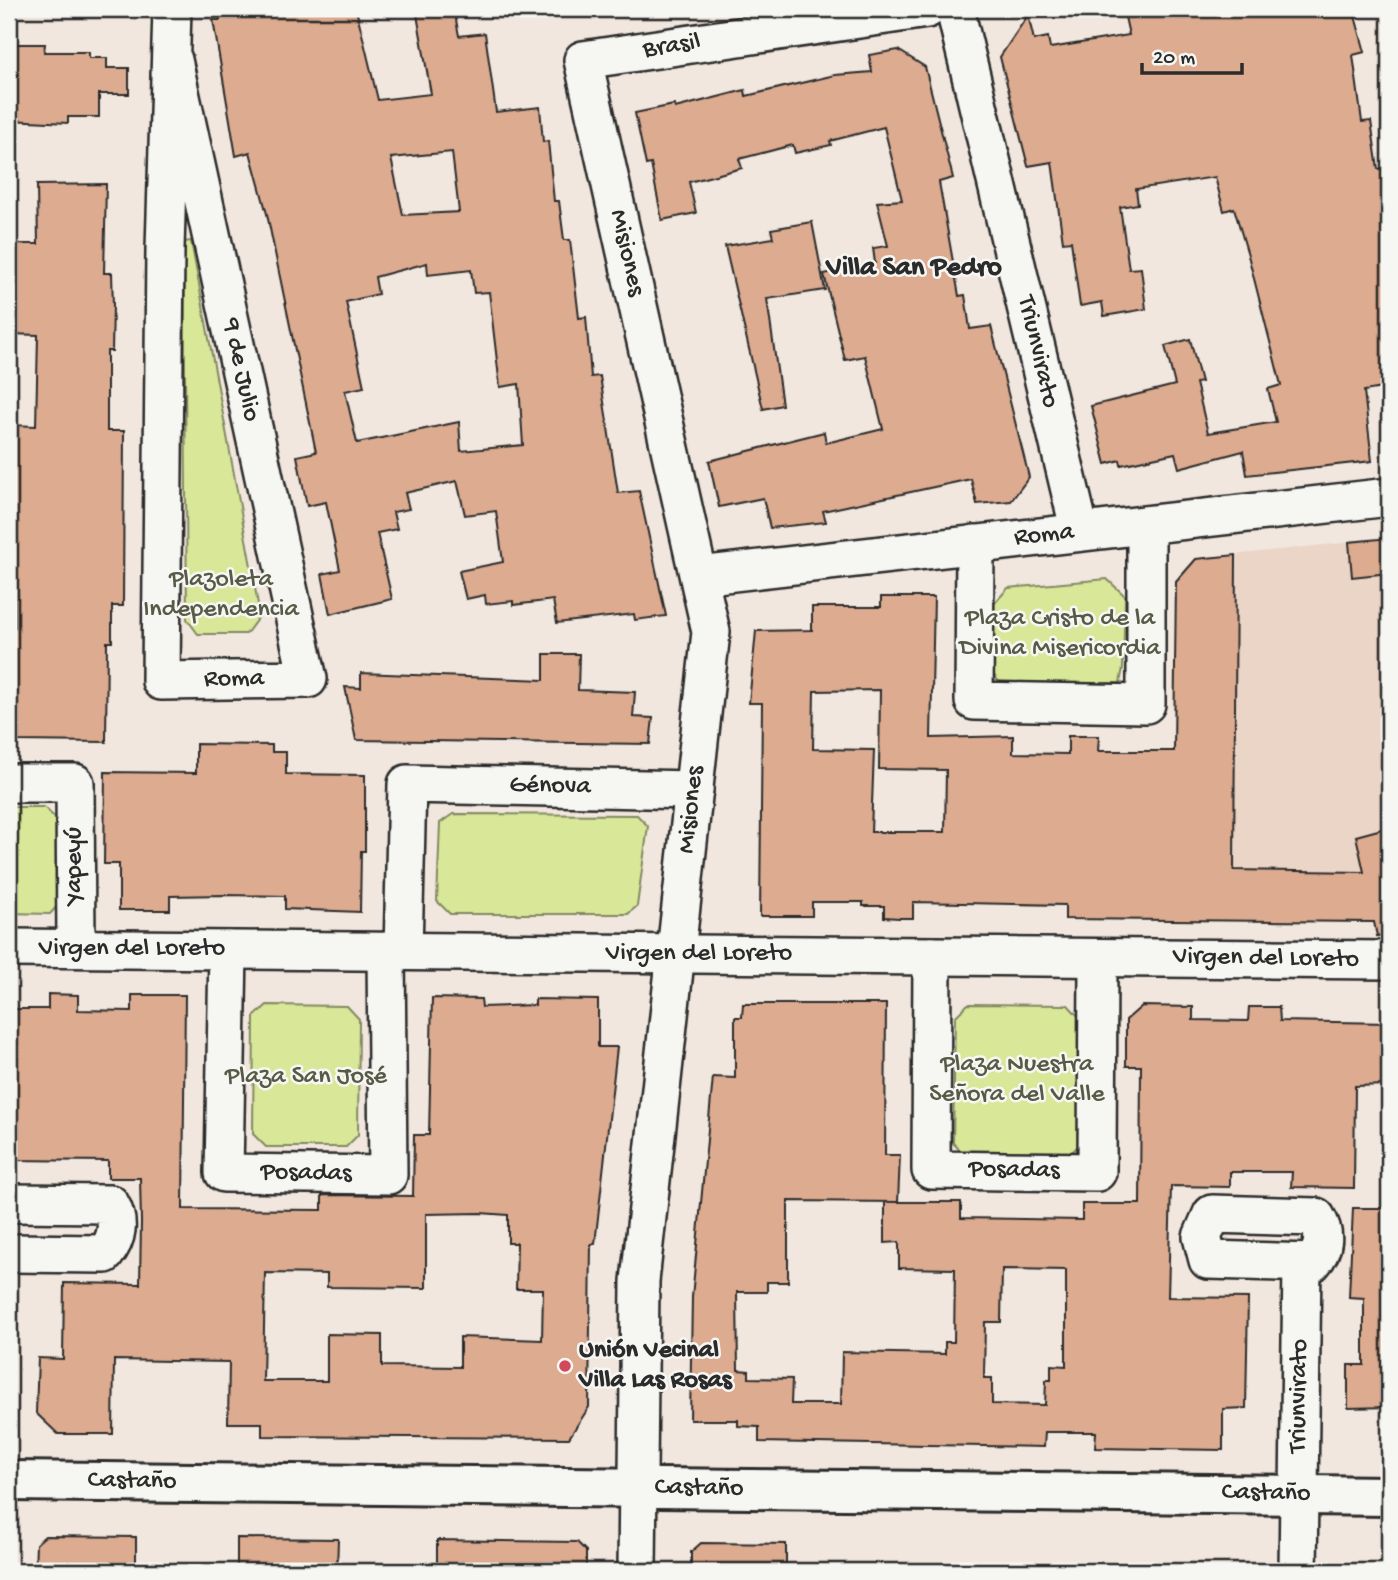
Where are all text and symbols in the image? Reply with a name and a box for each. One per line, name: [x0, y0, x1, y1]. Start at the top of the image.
street label: Brasil: [640, 27, 703, 67]
scale bar: [1142, 32, 1242, 76]
text: 20 m: [1153, 47, 1195, 72]
street label: Misiones: [601, 207, 651, 301]
district label: Villa San Pedro: [824, 252, 1002, 285]
street label: Triunvirato: [1009, 291, 1065, 411]
street label: 9 de Julio: [214, 315, 266, 424]
street label: Roma: [1013, 517, 1077, 555]
park label: Plazoleta Independencia: [143, 565, 300, 626]
park label: Plaza Cristo de la Divina Misericordia: [958, 604, 1162, 665]
street label: Roma: [204, 664, 266, 696]
street label: Misiones: [672, 763, 712, 855]
street label: Génova: [509, 771, 593, 803]
street label: Yapeyú: [60, 827, 91, 907]
street label: Virgen del Loreto: [38, 934, 225, 965]
street label: Virgen del Loreto: [605, 939, 792, 970]
street label: Virgen del Loreto: [1172, 942, 1359, 976]
park label: Plaza Nuestra Señora del Valle: [929, 1050, 1105, 1111]
park label: Plaza San José: [224, 1062, 387, 1093]
street label: Posadas: [967, 1155, 1061, 1187]
street label: Posadas: [259, 1158, 353, 1190]
place label: Unión Vecinal Villa Las Rosas: [578, 1336, 733, 1397]
street label: Triunvirato: [1283, 1339, 1316, 1455]
marker: Unión Vecinal Villa Las Rosas: [557, 1358, 573, 1374]
street label: Castaño: [87, 1466, 177, 1498]
street label: Castaño: [654, 1473, 744, 1505]
street label: Castaño: [1221, 1478, 1311, 1510]

